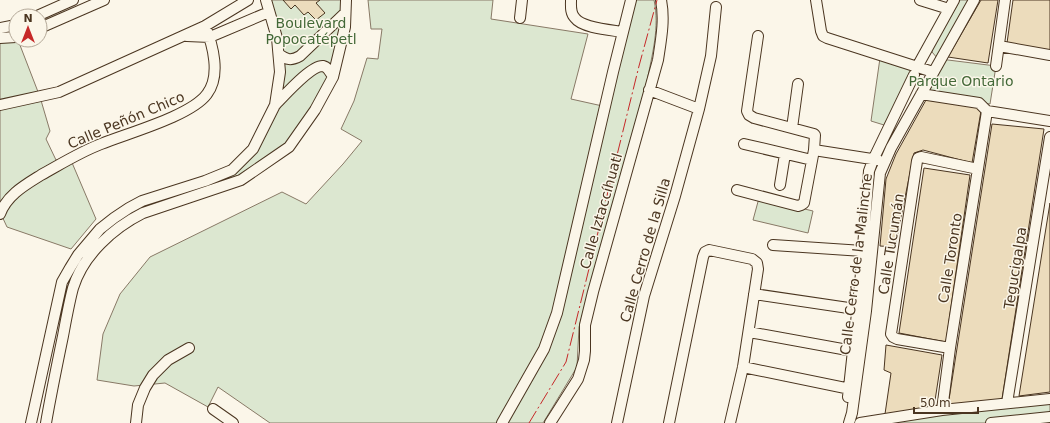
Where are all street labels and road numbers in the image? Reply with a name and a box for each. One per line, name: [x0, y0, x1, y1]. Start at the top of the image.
street label: Calle Peñón Chico: [65, 88, 187, 152]
street label: Calle Iztaccíhuatl: [577, 151, 625, 271]
street label: Calle Cerro de la Malinche: [837, 172, 875, 356]
street label: Calle Cerro de la Silla: [617, 176, 673, 324]
street label: Calle Tucumán: [875, 192, 907, 296]
street label: Calle Toronto: [935, 212, 965, 304]
street label: Tegucigalpa: [1000, 226, 1029, 311]

